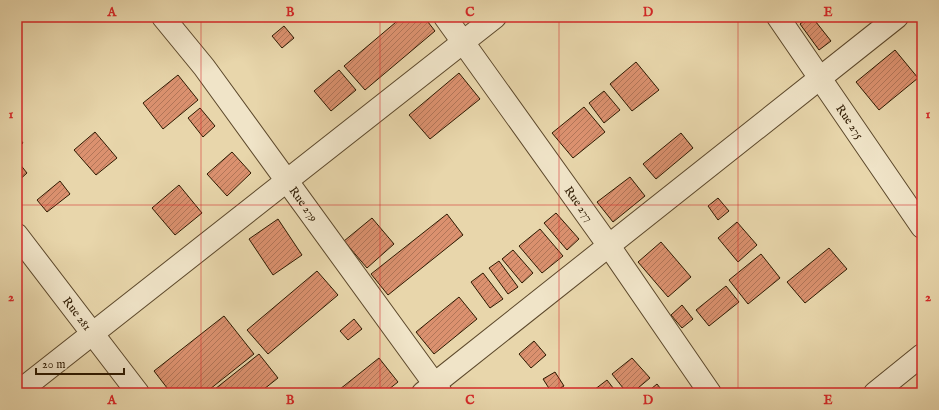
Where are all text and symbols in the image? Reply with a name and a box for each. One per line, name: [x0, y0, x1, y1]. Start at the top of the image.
text: A: [107, 4, 118, 21]
text: B: [286, 4, 295, 21]
text: C: [465, 4, 475, 21]
text: D: [643, 4, 654, 21]
text: E: [823, 4, 833, 21]
street label: Rue 275: [832, 102, 867, 143]
text: 1: [9, 106, 14, 123]
text: 1: [926, 106, 931, 123]
street label: Rue 279: [285, 184, 321, 225]
street label: Rue 277: [561, 184, 596, 225]
text: 2: [8, 289, 14, 306]
text: 2: [925, 289, 931, 306]
street label: Rue 281: [59, 294, 94, 334]
scale bar: [36, 350, 124, 376]
text: 20 m: [42, 357, 65, 372]
text: A: [107, 392, 118, 409]
text: B: [286, 392, 295, 409]
text: C: [465, 392, 475, 409]
text: D: [643, 392, 654, 409]
text: E: [823, 392, 833, 409]

